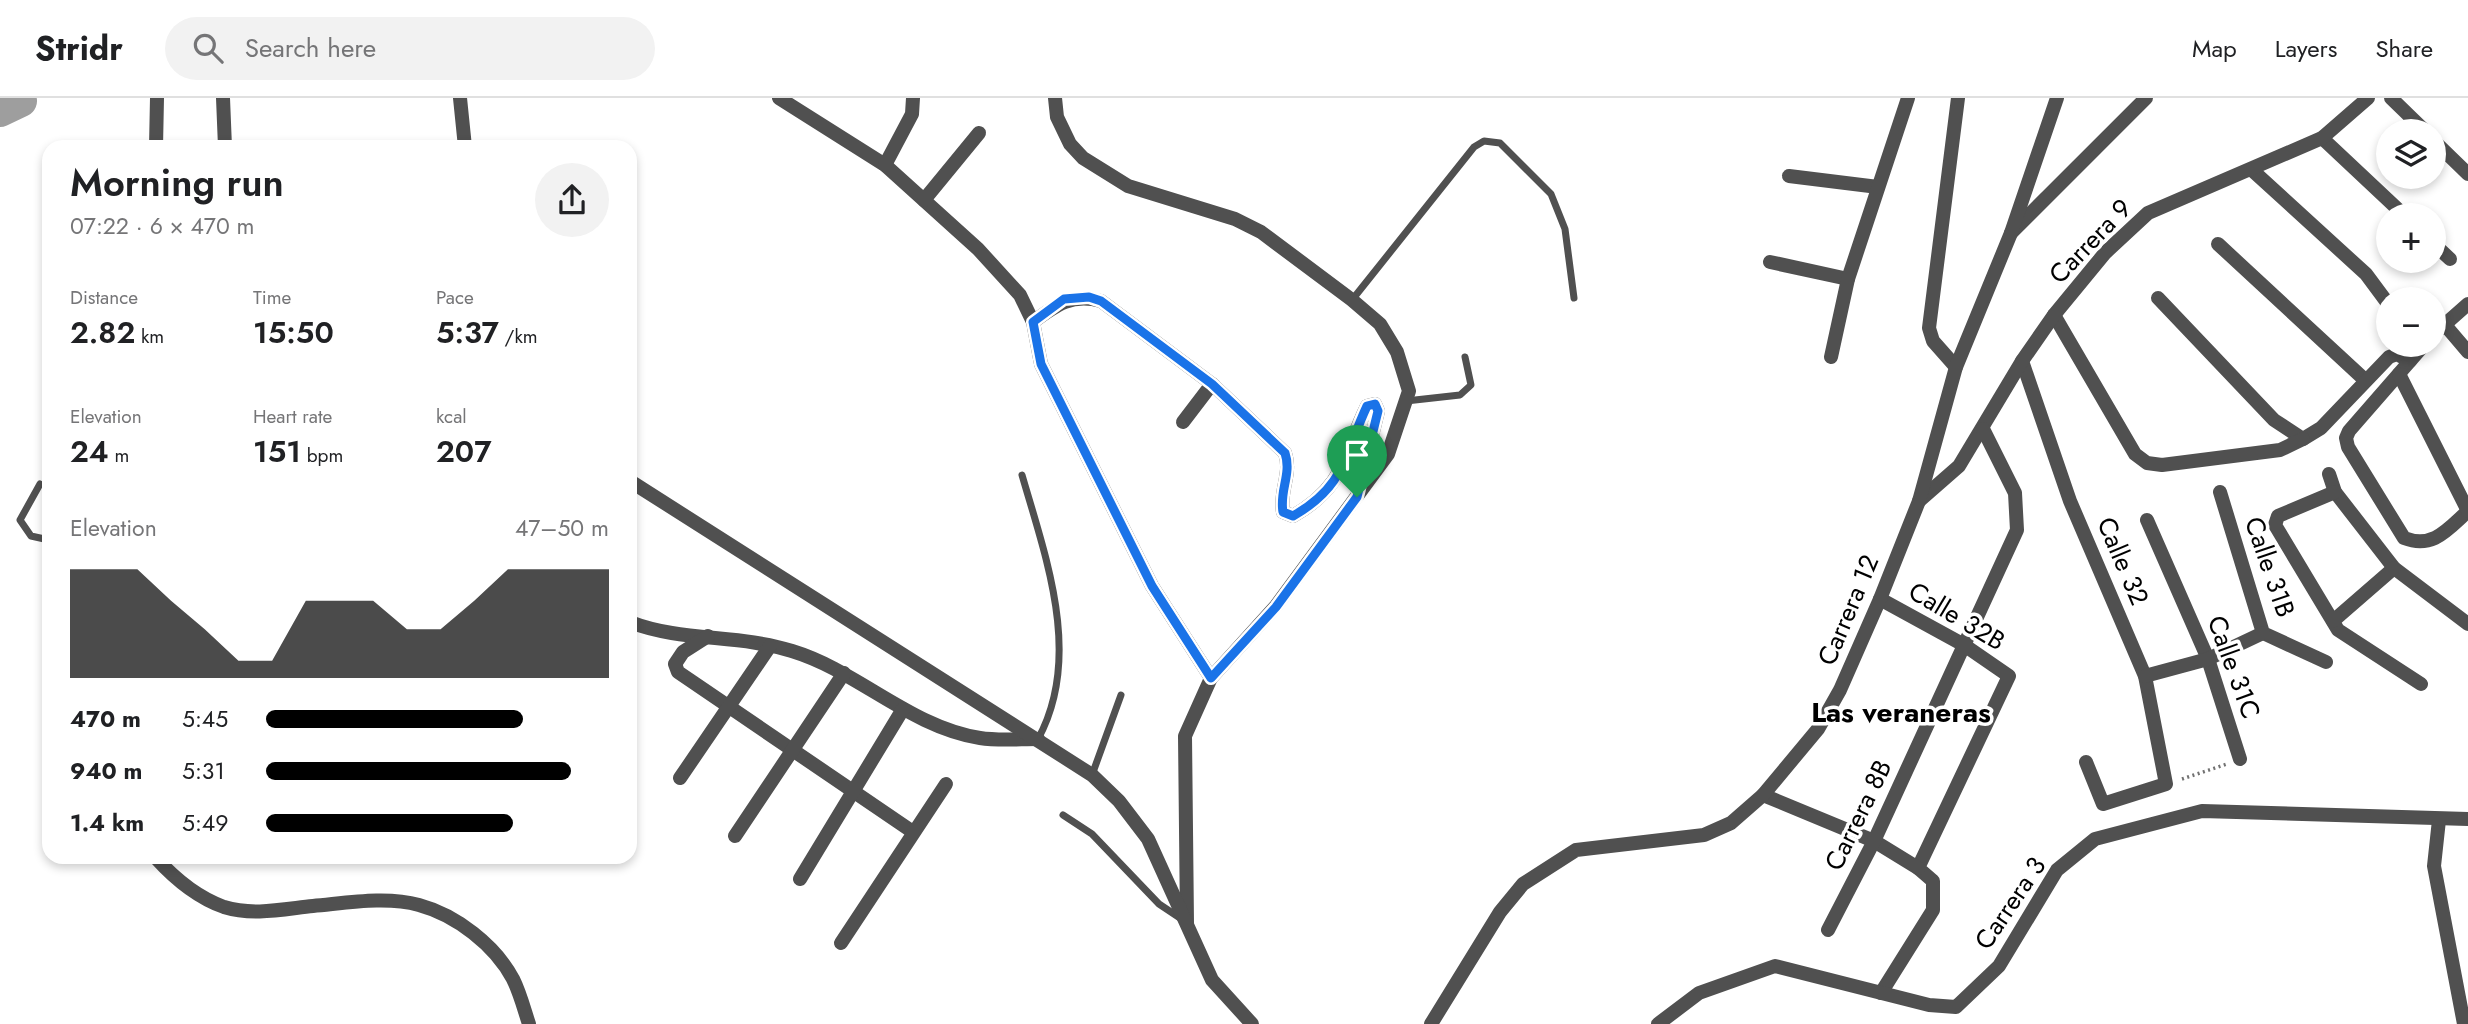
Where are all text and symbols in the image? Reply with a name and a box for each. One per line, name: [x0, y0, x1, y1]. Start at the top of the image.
search box: [165, 17, 655, 80]
text: Stridr: [35, 25, 123, 72]
icon: search: [189, 29, 227, 67]
text: Search here: [245, 29, 376, 67]
text: Map: [2192, 31, 2237, 66]
text: Layers: [2275, 31, 2337, 66]
text: Share: [2375, 31, 2433, 66]
map controls: [2376, 119, 2446, 357]
button: layers: [2376, 119, 2446, 189]
text: Morning run: [70, 155, 284, 210]
button: share: [535, 163, 609, 237]
street label: Carrera 9: [2040, 190, 2140, 292]
button: +: [2376, 203, 2446, 273]
text: 07:22 · 6 × 470 m: [70, 209, 255, 243]
text: Distance: [70, 284, 138, 311]
text: Time: [253, 284, 291, 311]
text: Pace: [436, 284, 474, 311]
button: −: [2376, 287, 2446, 357]
text: 2.82: [70, 311, 135, 354]
text: 15:50: [253, 311, 334, 354]
text: 5:37: [436, 311, 499, 354]
text: km: [135, 323, 164, 350]
text: /km: [499, 323, 538, 350]
text: Elevation: [70, 403, 142, 430]
text: Heart rate: [253, 403, 332, 430]
text: kcal: [436, 403, 467, 430]
pin: [1327, 425, 1387, 497]
text: 24: [70, 430, 109, 473]
text: 151: [253, 430, 301, 473]
text: 207: [436, 430, 492, 473]
icon: arrive: [1338, 436, 1376, 474]
text: m: [109, 442, 129, 469]
text: bpm: [301, 442, 343, 469]
text: Elevation: [70, 511, 157, 545]
text: 47–50 m: [515, 511, 609, 545]
street label: Calle 32: [2087, 511, 2159, 611]
street label: Calle 31B: [2235, 512, 2305, 622]
street label: Carrera 12: [1808, 549, 1888, 671]
street label: Calle 32B: [1901, 572, 2013, 660]
street label: Calle 31C: [2198, 610, 2270, 724]
district label: Las veraneras: [1811, 692, 1991, 733]
text: 470 m: [70, 702, 141, 736]
text: 5:45: [182, 702, 228, 736]
street label: Carrera 8B: [1815, 753, 1901, 877]
text: 940 m: [70, 754, 142, 788]
text: 5:31: [182, 754, 225, 788]
text: 1.4 km: [70, 806, 144, 840]
text: 5:49: [182, 806, 229, 840]
street label: Carrera 3: [1965, 849, 2055, 957]

